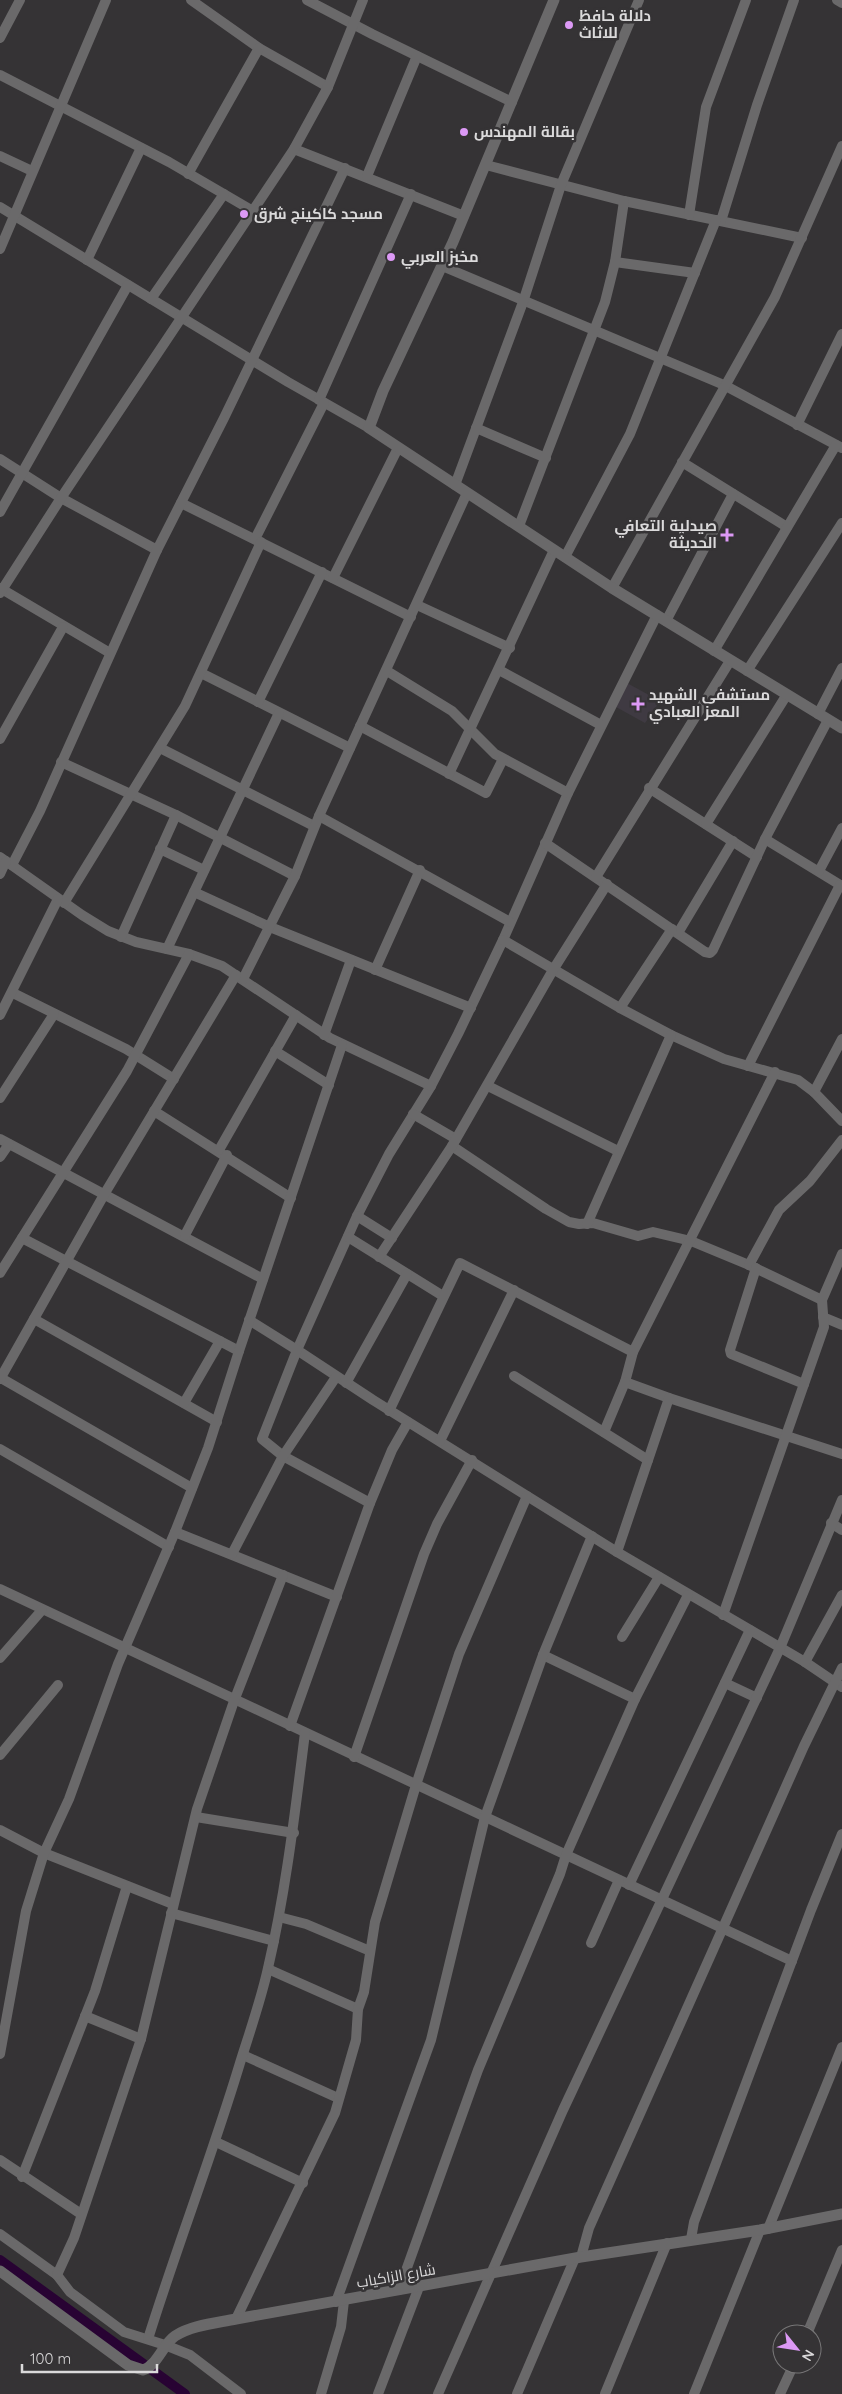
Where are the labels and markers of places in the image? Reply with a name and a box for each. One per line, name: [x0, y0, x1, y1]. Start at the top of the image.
place label: دلالة حافظ للاثاث: [579, 6, 651, 42]
marker: دلالة حافظ للاثاث: [563, 19, 575, 31]
place label: بقالة المهندس: [474, 122, 575, 141]
marker: بقالة المهندس: [458, 126, 470, 138]
place label: مسجد كاكينج شرق: [254, 204, 383, 224]
marker: مسجد كاكينج شرق: [238, 208, 250, 220]
place label: مخبز العربي: [401, 247, 479, 269]
marker: مخبز العربي: [385, 251, 397, 263]
place label: صيدلية التعافي الحديثة: [614, 516, 717, 552]
marker: صيدلية التعافي الحديثة: [721, 529, 733, 541]
place label: مستشفى الشهيد المعز العبادي: [649, 685, 770, 724]
marker: مستشفى الشهيد المعز العبادي: [631, 697, 645, 711]

